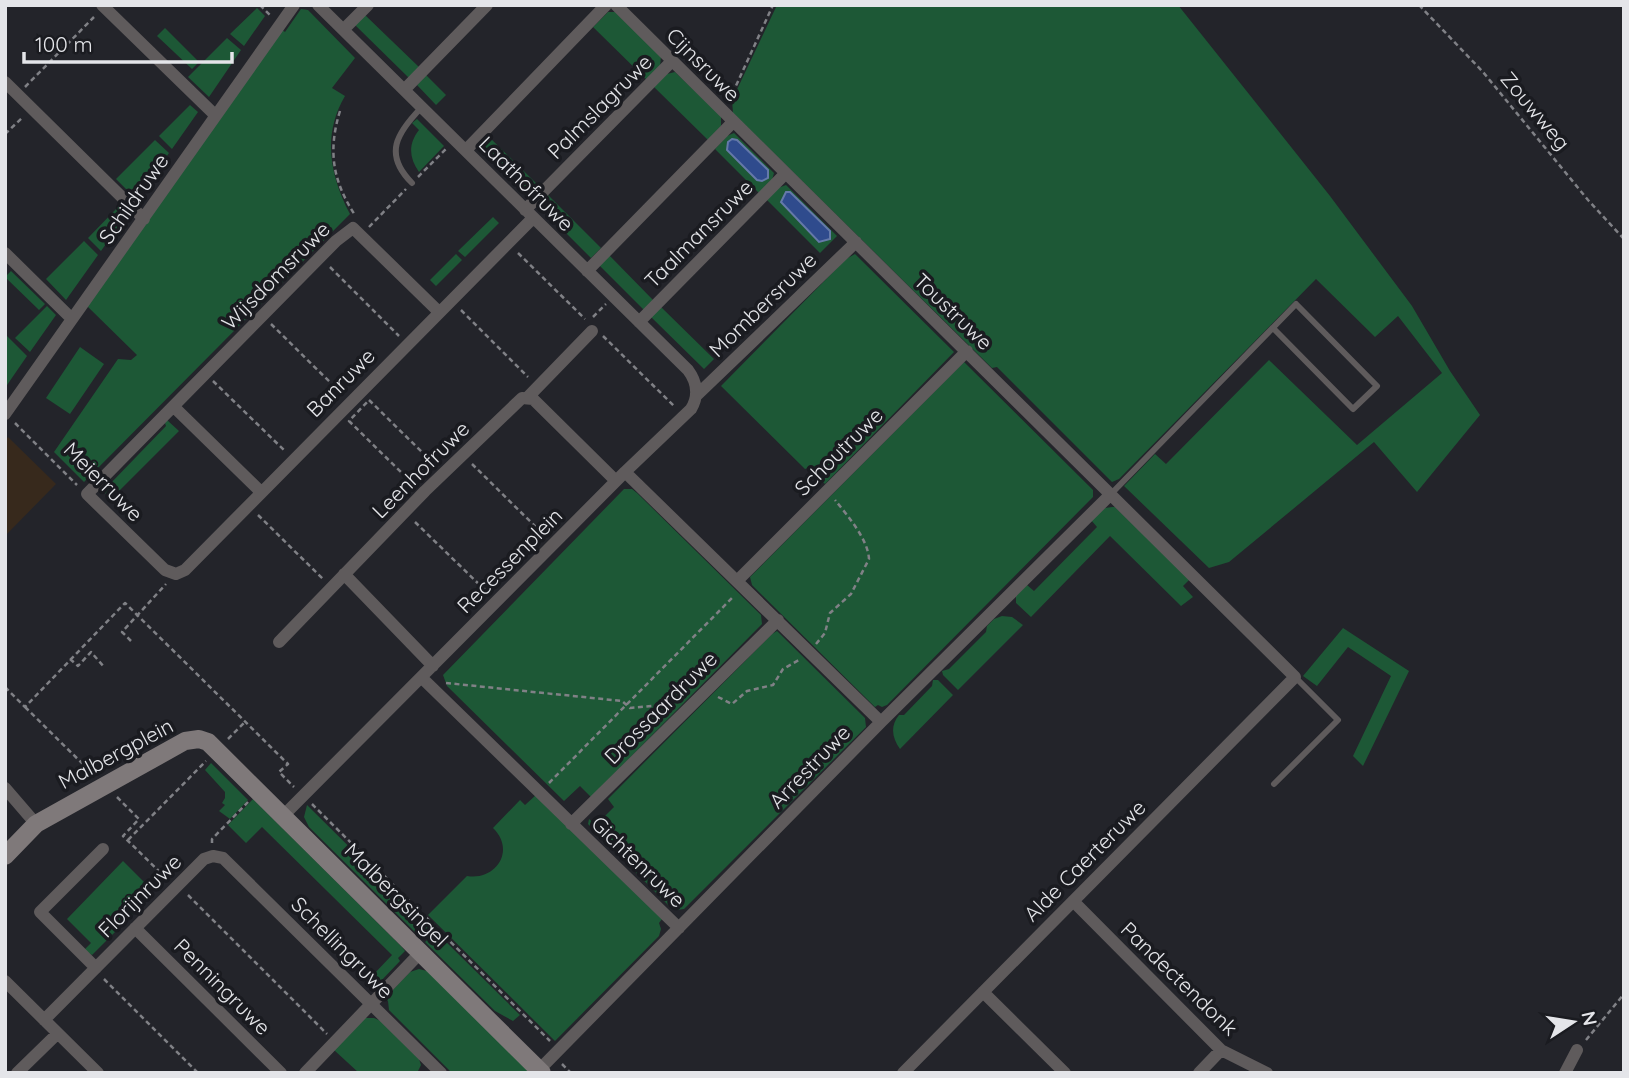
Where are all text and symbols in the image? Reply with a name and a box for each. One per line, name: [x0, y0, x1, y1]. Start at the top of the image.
scale bar: [24, 21, 233, 65]
street label: Cijnsruwe: [661, 22, 746, 107]
text: 100 m: [35, 31, 93, 57]
street label: Palmslagruwe: [542, 49, 657, 164]
street label: Zouwweg: [1495, 66, 1576, 155]
street label: Laathofruwe: [474, 130, 580, 236]
street label: Schildruwe: [93, 148, 174, 249]
street label: Taalmansruwe: [639, 174, 758, 293]
street label: Wijsdomsruwe: [216, 216, 335, 335]
street label: Mombersruwe: [703, 247, 821, 362]
street label: Toustruwe: [909, 267, 999, 355]
street label: Banruwe: [301, 343, 380, 422]
street label: Schoutruwe: [789, 402, 888, 501]
street label: Leenhofruwe: [366, 415, 474, 523]
street label: Meierruwe: [59, 436, 149, 526]
street label: Recessenplein: [451, 502, 567, 618]
street label: Drossaardruwe: [598, 645, 722, 769]
street label: Malbergplein: [54, 712, 177, 794]
street label: Arrestruwe: [763, 719, 855, 813]
street label: Alde Caerteruwe: [1018, 794, 1151, 927]
street label: Gichtenruwe: [586, 810, 691, 913]
street label: Malbergsingel: [339, 837, 454, 952]
street label: Florijnruwe: [92, 848, 186, 942]
street label: Schellingruwe: [286, 891, 399, 1004]
street label: Pandectendonk: [1116, 916, 1244, 1041]
street label: Penningruwe: [169, 933, 276, 1040]
north arrow: [1538, 987, 1608, 1057]
text: N: [1576, 1009, 1603, 1028]

